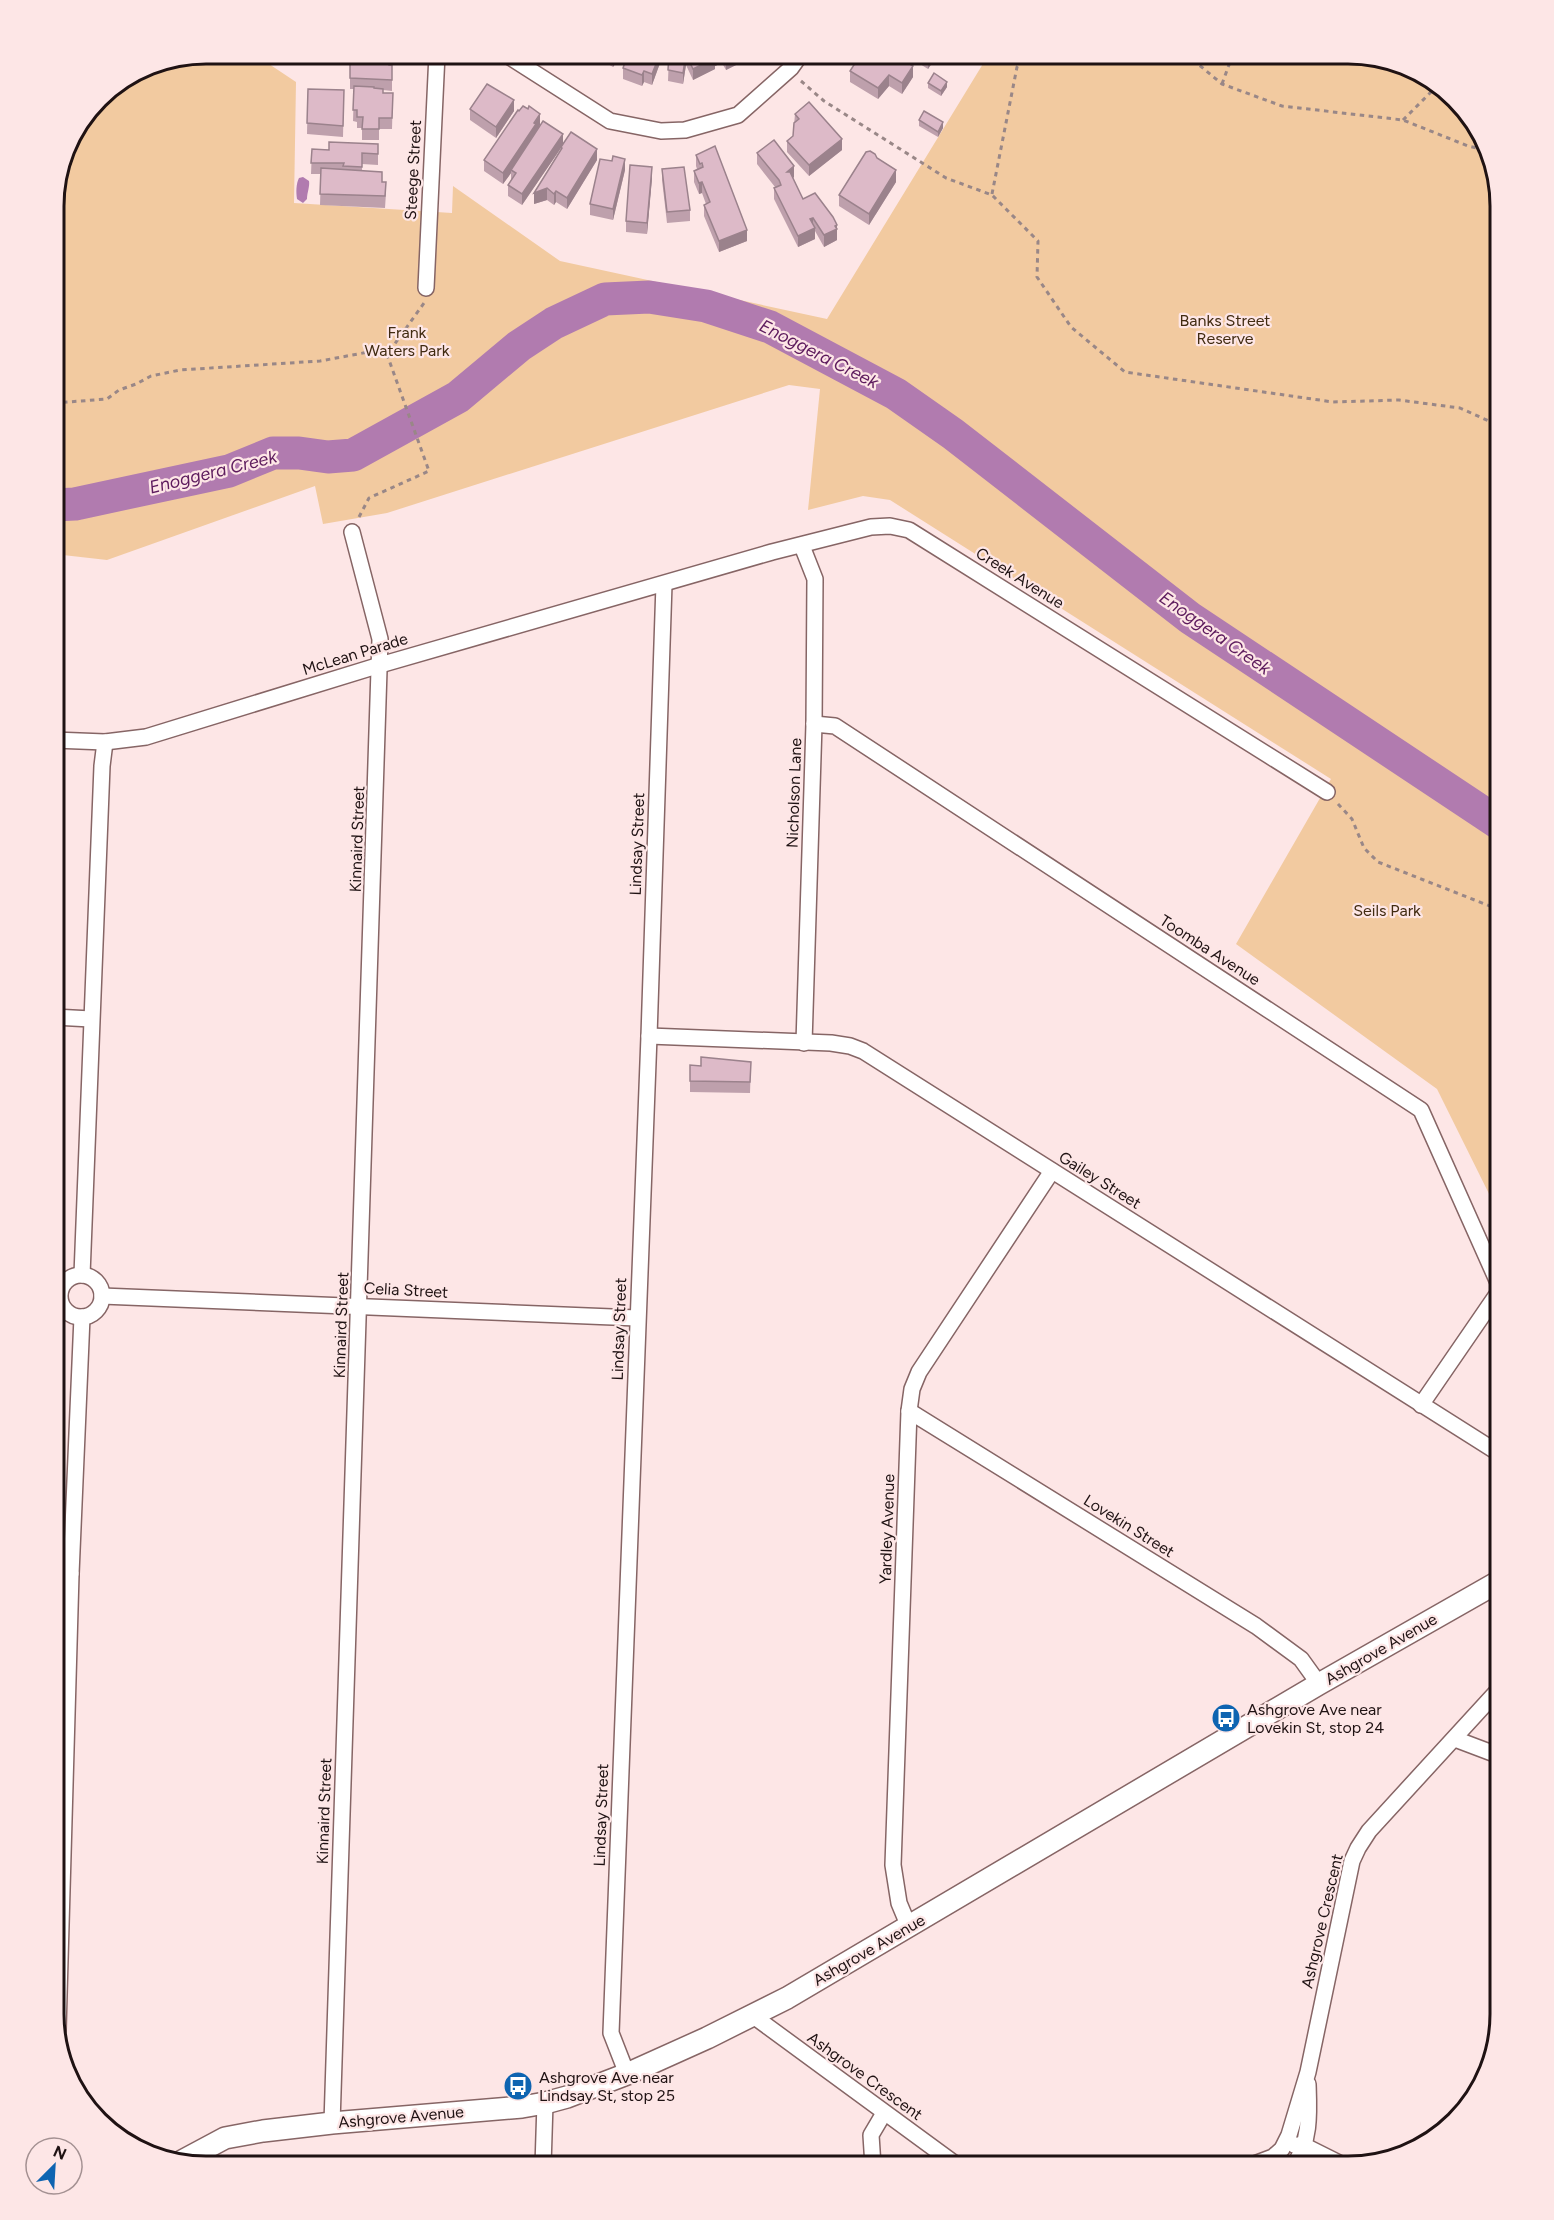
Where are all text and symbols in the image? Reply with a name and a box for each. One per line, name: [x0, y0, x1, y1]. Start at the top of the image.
street label: Steege Street: [401, 119, 425, 221]
park label: Banks Street Reserve: [1180, 311, 1270, 348]
water label: Enoggera Creek: [756, 315, 883, 394]
park label: Frank Waters Park: [365, 323, 450, 360]
water label: Enoggera Creek: [147, 445, 280, 498]
street label: Creek Avenue: [972, 543, 1068, 613]
water label: Enoggera Creek: [1155, 586, 1276, 680]
street label: McLean Parade: [300, 629, 410, 679]
street label: Nicholson Lane: [783, 737, 805, 848]
street label: Kinnaird Street: [346, 785, 368, 893]
street label: Lindsay Street: [626, 792, 648, 896]
park label: Seils Park: [1353, 901, 1421, 920]
street label: Toomba Avenue: [1156, 911, 1264, 990]
street label: Gailey Street: [1055, 1147, 1145, 1213]
street label: Kinnaird Street: [330, 1271, 352, 1379]
street label: Lindsay Street: [608, 1277, 630, 1381]
street label: Celia Street: [363, 1278, 449, 1302]
street label: Yardley Avenue: [876, 1473, 898, 1584]
street label: Lovekin Street: [1080, 1491, 1178, 1561]
street label: Ashgrove Avenue: [1322, 1609, 1441, 1689]
place label: Ashgrove Ave near Lovekin St, stop 24: [1247, 1700, 1384, 1737]
bus stop icon: Ashgrove Ave near Lovekin St, stop 24: [1210, 1702, 1242, 1734]
street label: Kinnaird Street: [313, 1757, 335, 1865]
street label: Lindsay Street: [590, 1763, 612, 1867]
street label: Ashgrove Crescent: [1297, 1852, 1347, 1990]
street label: Ashgrove Avenue: [810, 1910, 929, 1990]
street label: Ashgrove Crescent: [804, 2028, 926, 2124]
place label: Ashgrove Ave near Lindsay St, stop 25: [539, 2068, 675, 2105]
bus stop icon: Ashgrove Ave near Lindsay St, stop 25: [502, 2070, 534, 2102]
street label: Ashgrove Avenue: [337, 2102, 465, 2132]
north arrow: [24, 2136, 84, 2196]
text: N: [50, 2142, 69, 2164]

